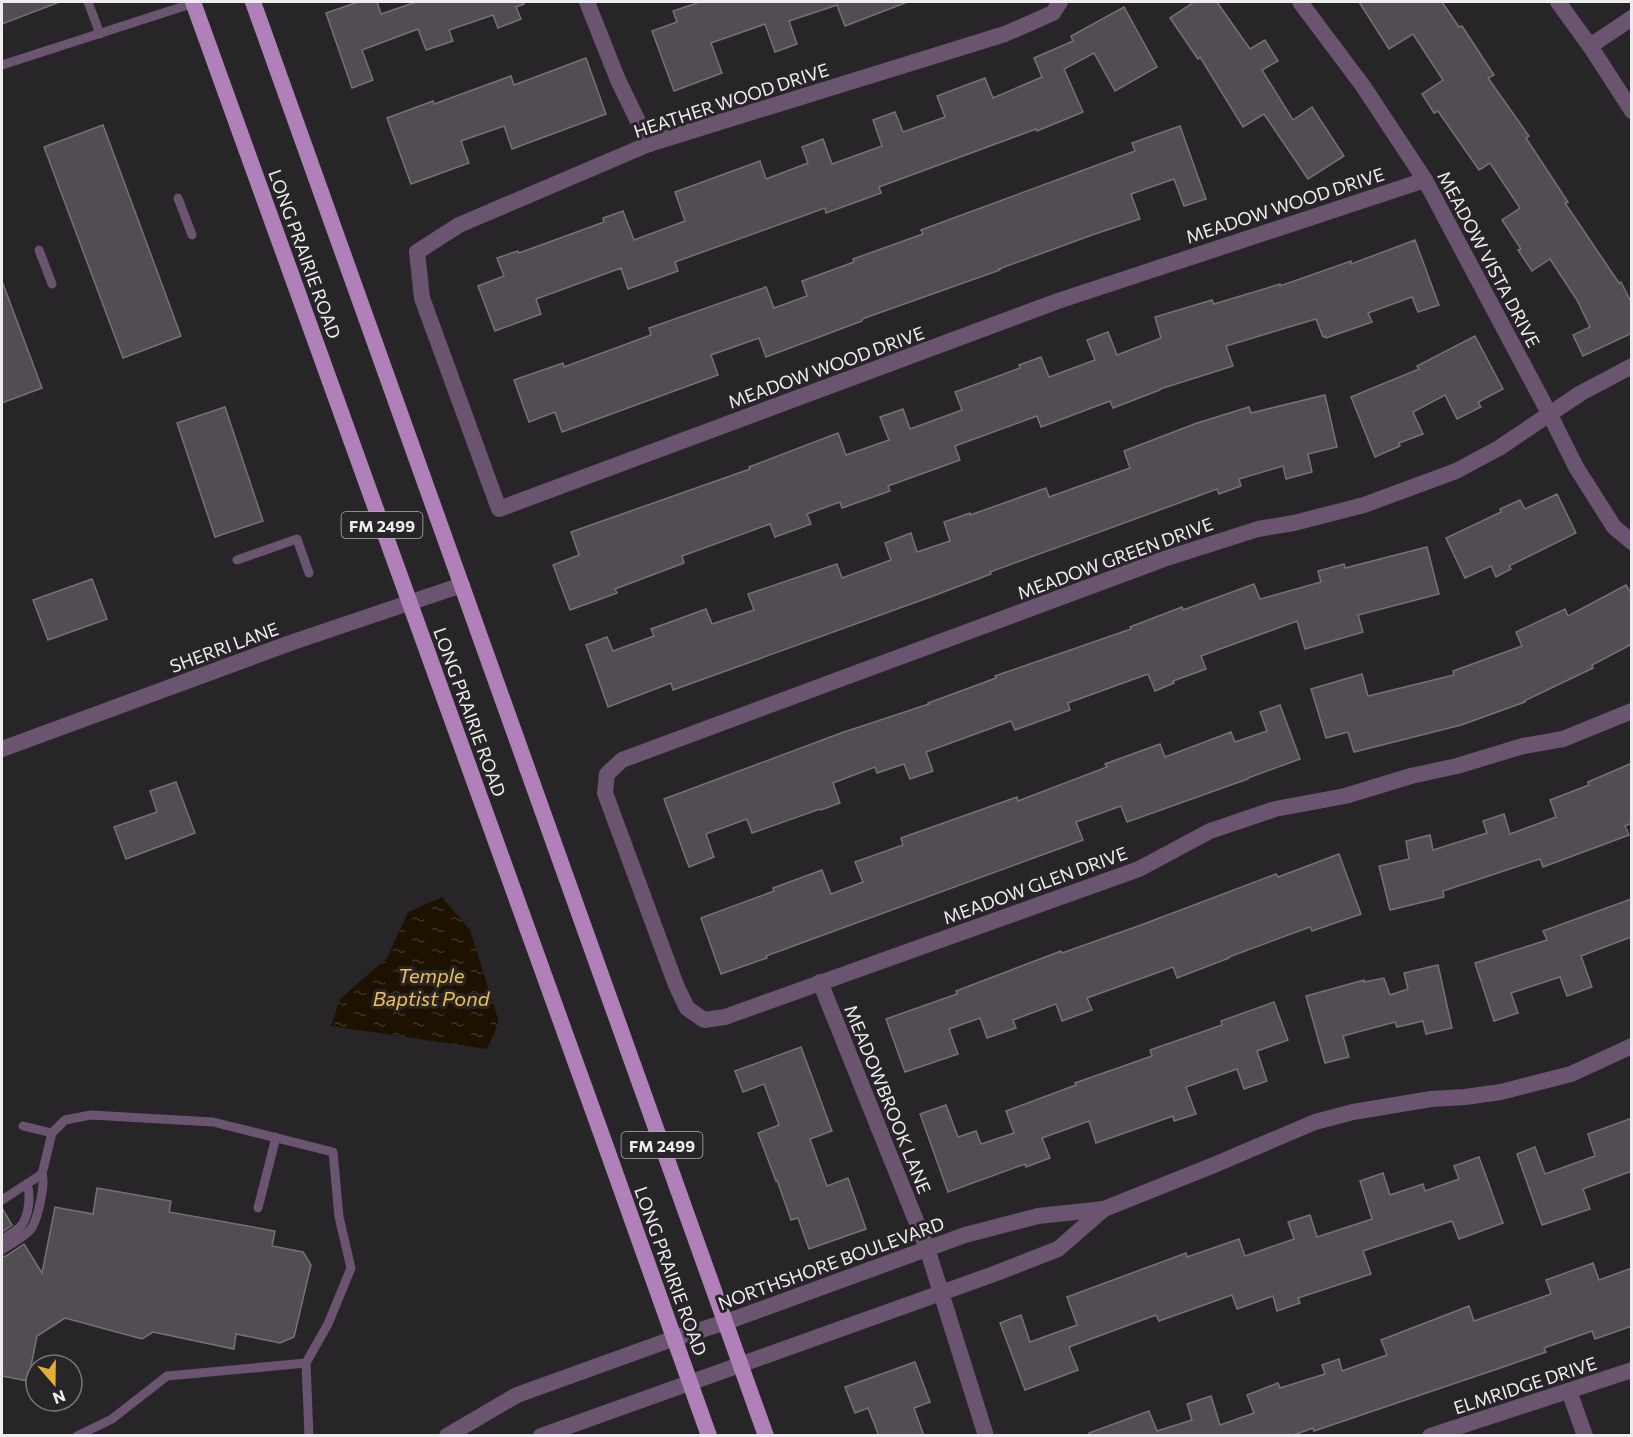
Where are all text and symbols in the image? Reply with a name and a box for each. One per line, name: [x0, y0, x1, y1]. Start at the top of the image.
street label: HEATHER WOOD DRIVE: [631, 58, 831, 142]
street label: MEADOW WOOD DRIVE: [1183, 163, 1387, 247]
street label: LONG PRAIRIE ROAD: [264, 166, 346, 342]
street label: MEADOW VISTA DRIVE: [1433, 167, 1545, 351]
street label: MEADOW WOOD DRIVE: [725, 321, 927, 413]
road number: FM 2499: [342, 512, 422, 538]
street label: MEADOW GREEN DRIVE: [1014, 512, 1216, 604]
street label: SHERRI LANE: [167, 617, 281, 677]
street label: LONG PRAIRIE ROAD: [429, 624, 511, 800]
street label: MEADOW GLEN DRIVE: [940, 841, 1130, 929]
water label: Temple Baptist Pond: [373, 963, 491, 1010]
street label: MEADOWBROOK LANE: [840, 1001, 936, 1197]
road number: FM 2499: [622, 1132, 702, 1158]
street label: LONG PRAIRIE ROAD: [630, 1183, 712, 1359]
street label: NORTHSHORE BOULEVARD: [715, 1212, 947, 1314]
street label: ELMRIDGE DRIVE: [1451, 1351, 1599, 1419]
north arrow: [24, 1353, 84, 1413]
text: N: [50, 1387, 68, 1409]

